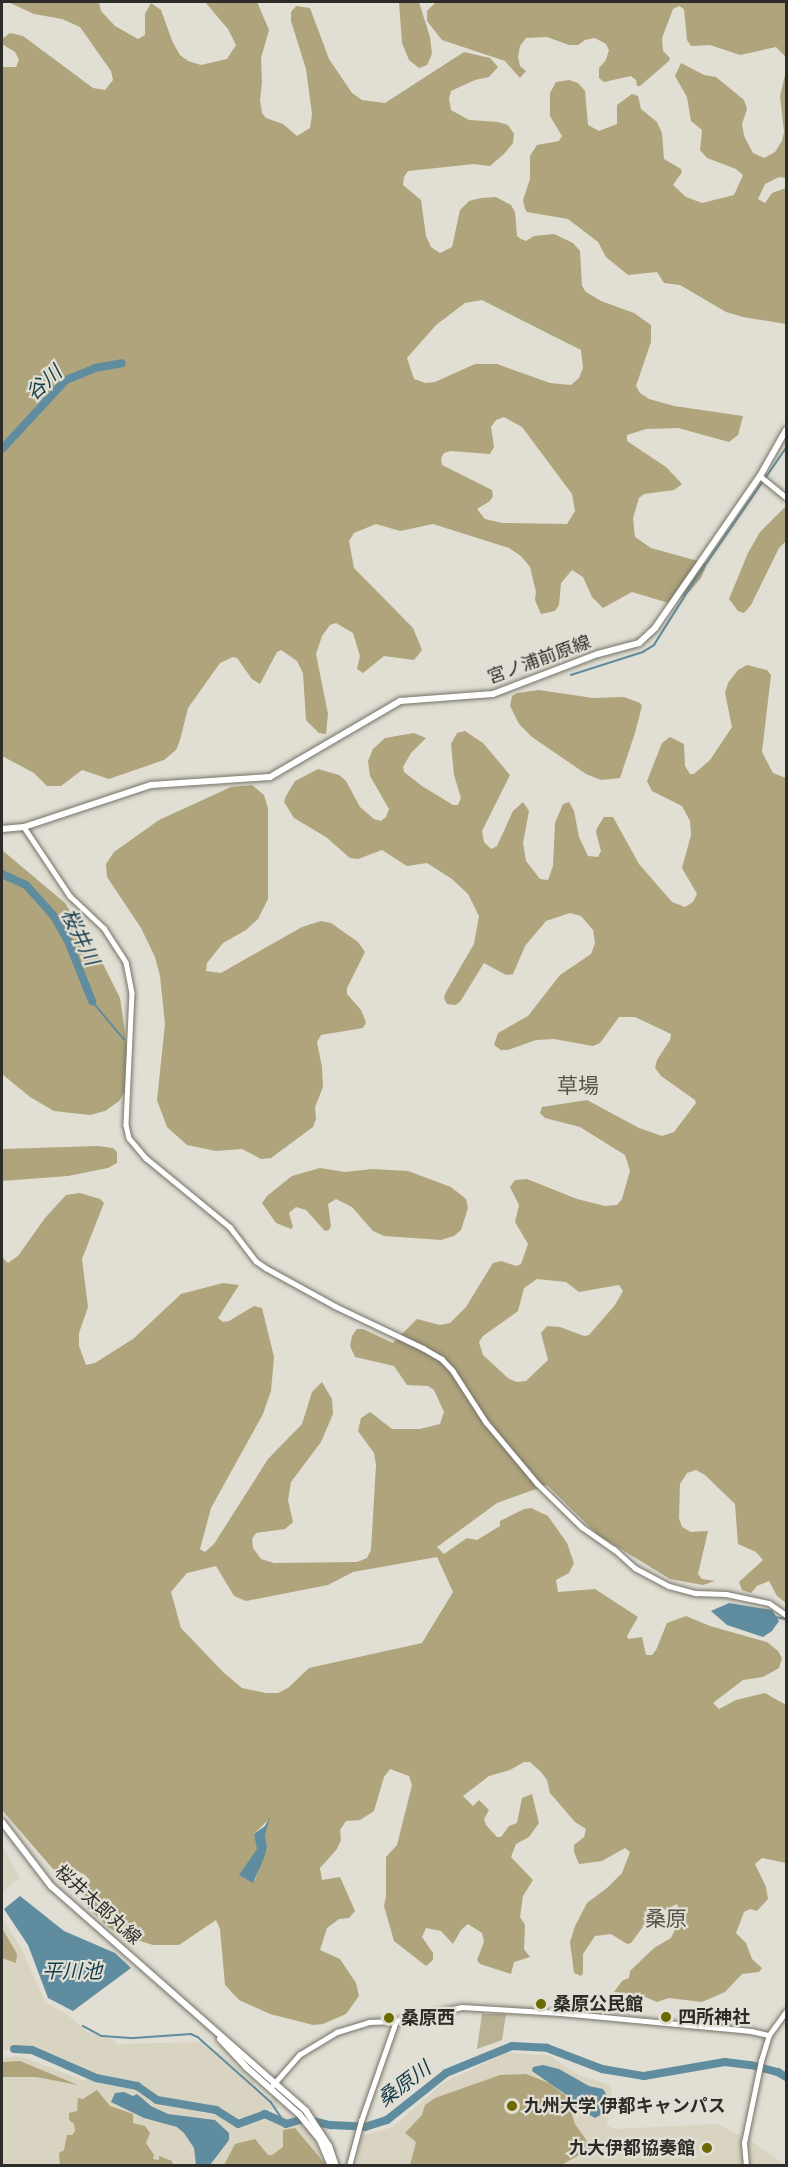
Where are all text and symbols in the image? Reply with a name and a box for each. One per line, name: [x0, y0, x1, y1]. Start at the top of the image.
water label: 谷川: [21, 361, 67, 405]
street label: 宮ノ浦前原線: [485, 631, 593, 689]
water label: 桜井川: [56, 905, 104, 969]
district label: 草場: [557, 1073, 599, 1099]
street label: 桜井太郎丸線: [51, 1861, 145, 1949]
district label: 桑原: [645, 1906, 687, 1932]
water label: 平川池: [42, 1959, 102, 1983]
place label: 桑原公民館: [553, 1993, 643, 2015]
marker: 桑原公民館: [534, 1997, 548, 2011]
place label: 四所神社: [678, 2006, 750, 2028]
place label: 桑原西: [401, 2007, 455, 2029]
marker: 四所神社: [659, 2010, 673, 2024]
marker: 桑原西: [382, 2011, 396, 2025]
water label: 桑原川: [373, 2056, 435, 2112]
place label: 九州大学 伊都キャンパス: [524, 2095, 726, 2117]
marker: 九州大学 伊都キャンパス: [505, 2099, 519, 2113]
place label: 九大伊都協奏館: [569, 2137, 695, 2159]
marker: 九大伊都協奏館: [700, 2141, 714, 2155]

